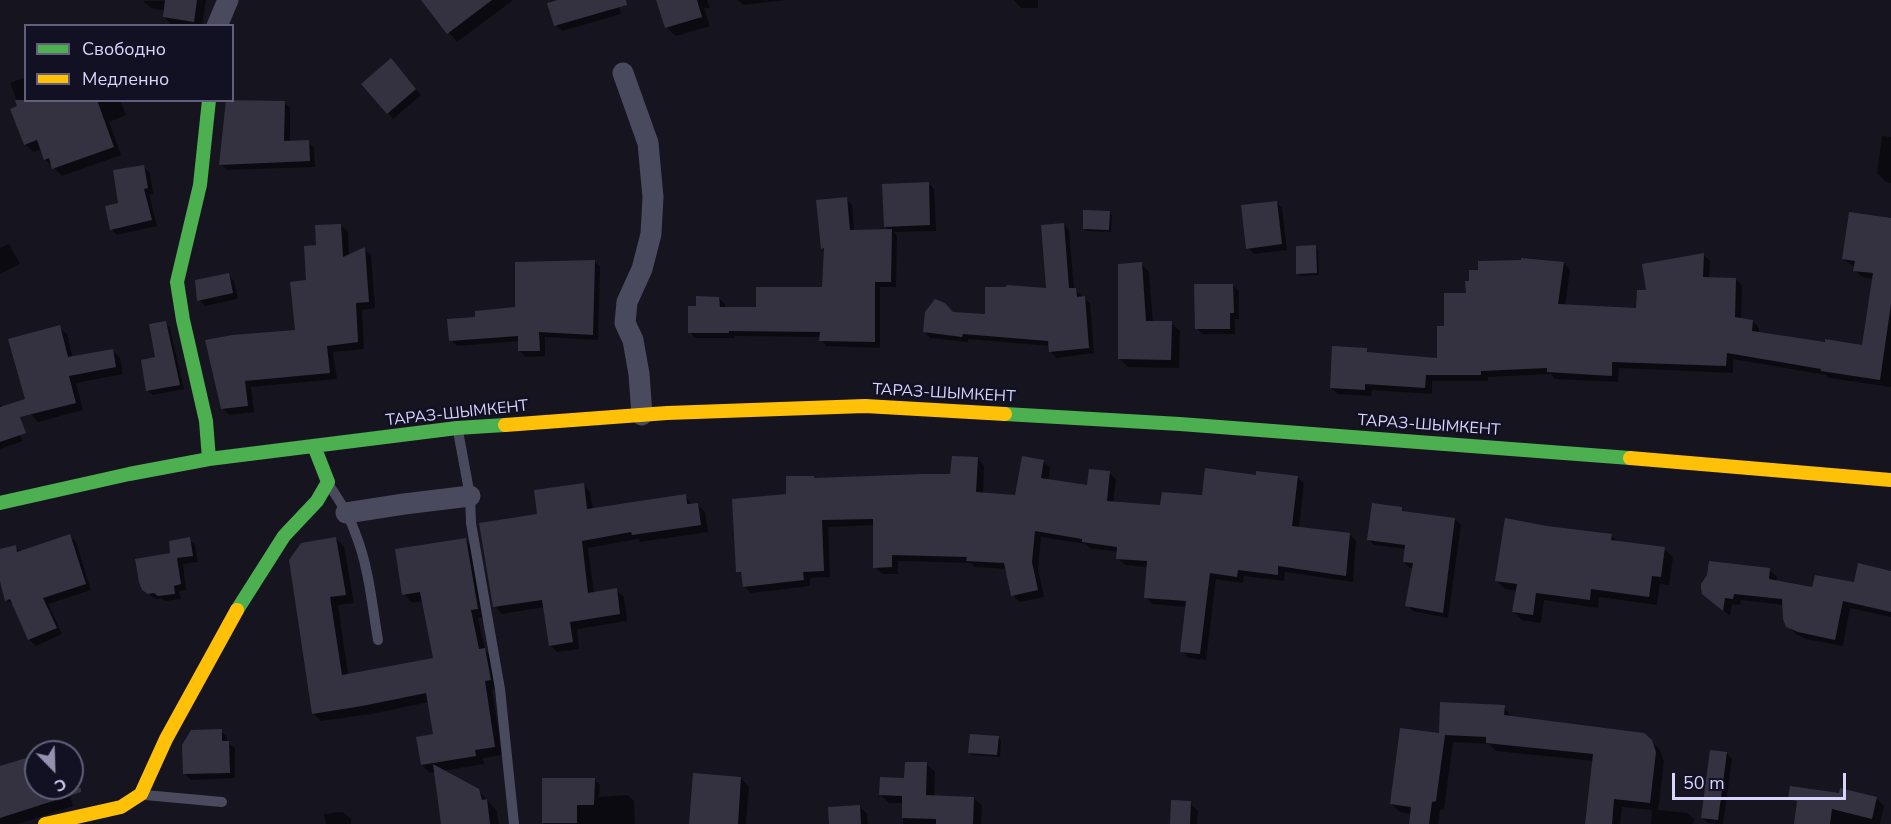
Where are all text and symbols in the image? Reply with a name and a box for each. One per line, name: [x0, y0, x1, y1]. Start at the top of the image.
legend: [24, 24, 234, 102]
text: Свободно: [82, 37, 166, 61]
text: Медленно: [82, 67, 169, 91]
street label: ТАРАЗ-ШЫМКЕНТ: [872, 381, 1016, 407]
street label: ТАРАЗ-ШЫМКЕНТ: [385, 397, 529, 431]
street label: ТАРАЗ-ШЫМКЕНТ: [1357, 411, 1501, 441]
north arrow: [24, 740, 84, 800]
scale bar: [1675, 761, 1849, 799]
text: 50 m: [1683, 771, 1725, 795]
text: С: [51, 772, 70, 797]

